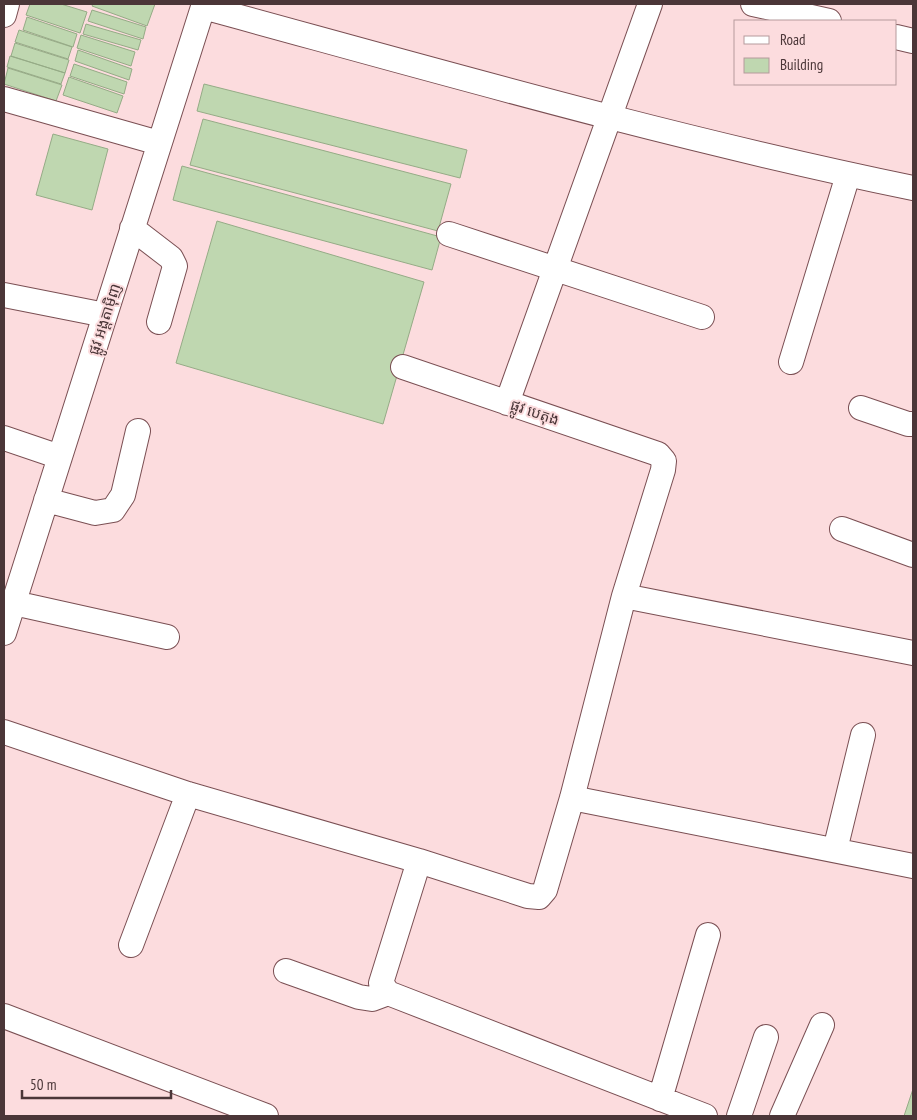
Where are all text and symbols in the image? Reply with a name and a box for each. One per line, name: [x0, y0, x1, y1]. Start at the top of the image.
legend: [734, 20, 897, 85]
text: Road: [780, 30, 806, 49]
text: Building: [780, 55, 823, 74]
street label: ផ្លូវ អង្តតាម៉ិញ: [83, 281, 129, 359]
street label: ផ្លូវ បេតុង: [507, 395, 562, 433]
scale bar: [22, 1068, 171, 1100]
text: 50 m: [30, 1075, 56, 1094]

